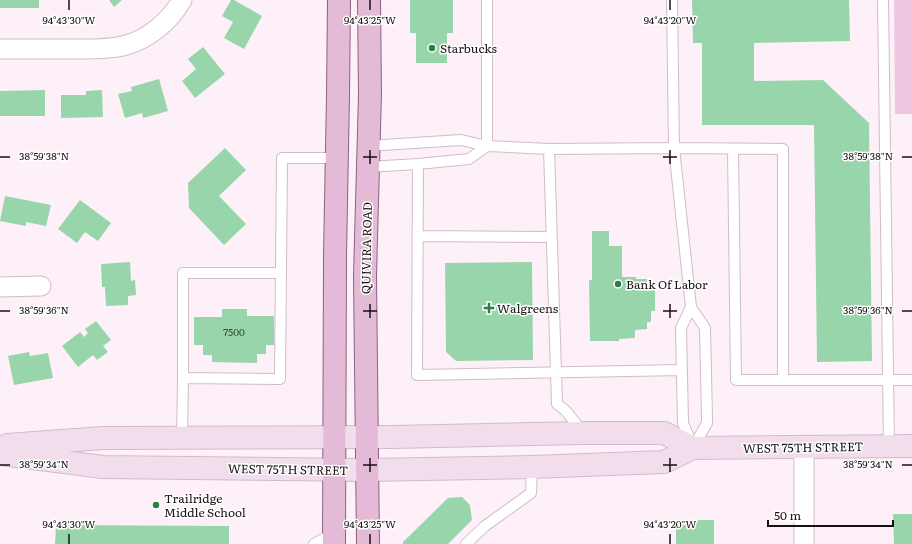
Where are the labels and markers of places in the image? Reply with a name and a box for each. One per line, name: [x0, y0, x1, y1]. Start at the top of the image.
place label: Starbucks: [440, 39, 498, 57]
marker: Starbucks: [427, 43, 437, 53]
place label: Bank Of Labor: [626, 275, 708, 293]
marker: Bank Of Labor: [613, 279, 623, 289]
place label: Walgreens: [497, 299, 559, 317]
marker: Walgreens: [484, 303, 494, 313]
place label: Trailridge Middle School: [164, 489, 246, 521]
marker: Trailridge Middle School: [151, 500, 161, 510]

